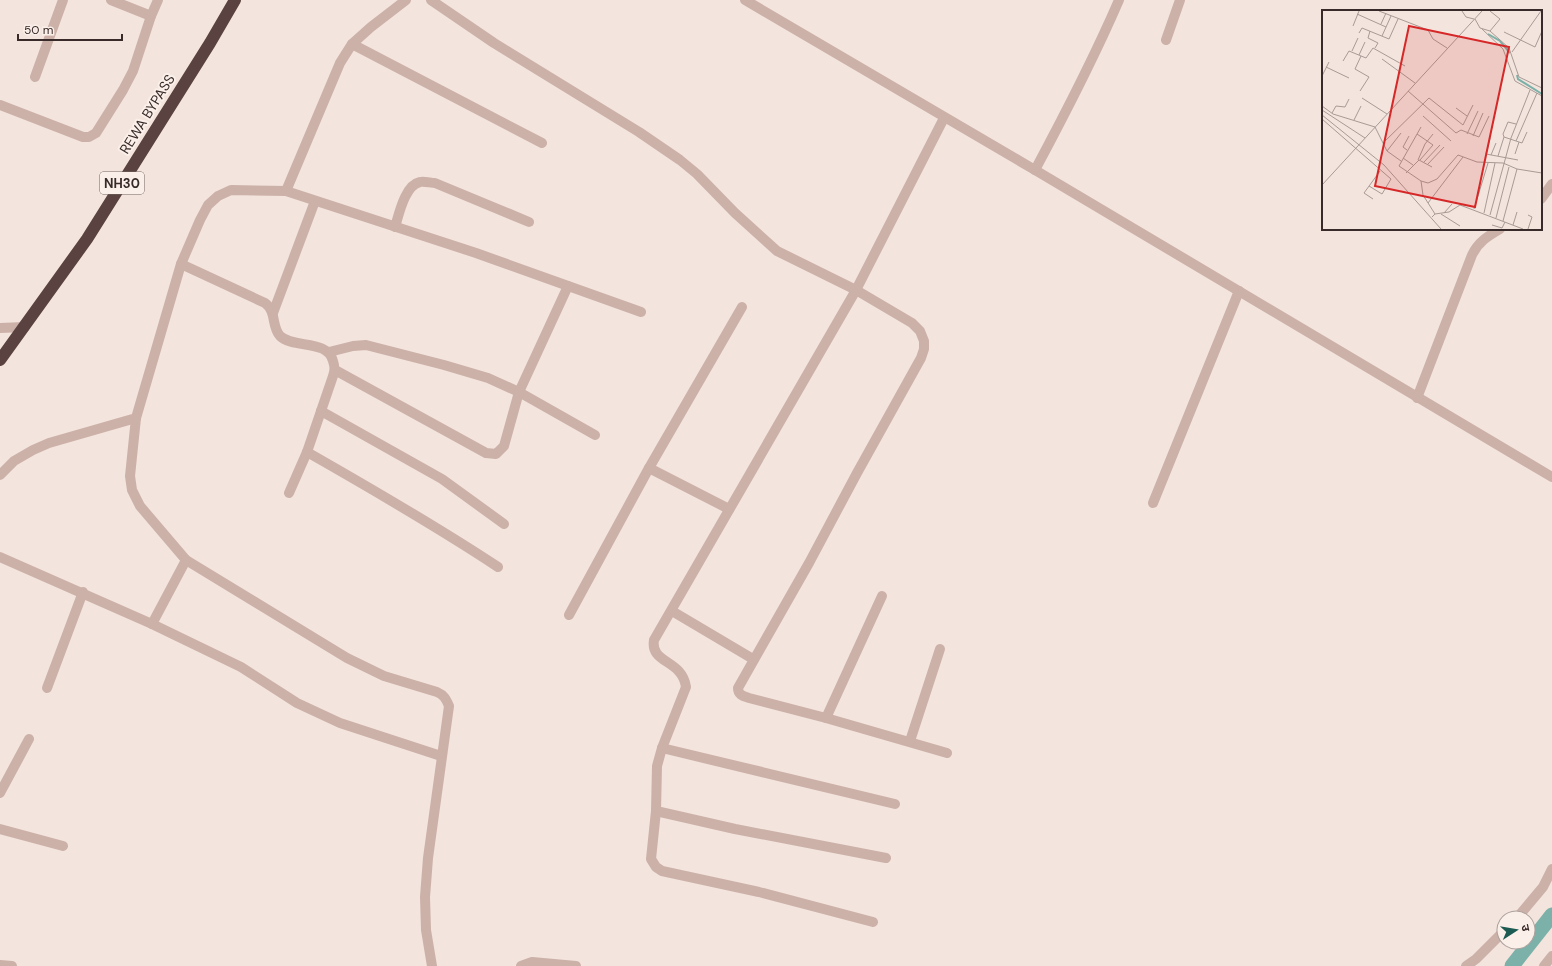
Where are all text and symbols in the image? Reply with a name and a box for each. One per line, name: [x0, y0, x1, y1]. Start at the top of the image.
inset map: [1322, 10, 1542, 230]
scale bar: [18, 16, 122, 42]
text: 50 m: [24, 22, 53, 38]
street label: REWA BYPASS: [115, 71, 179, 157]
road number: NH30: [100, 172, 144, 194]
north arrow: [1496, 910, 1536, 950]
text: उ: [1518, 923, 1533, 933]

